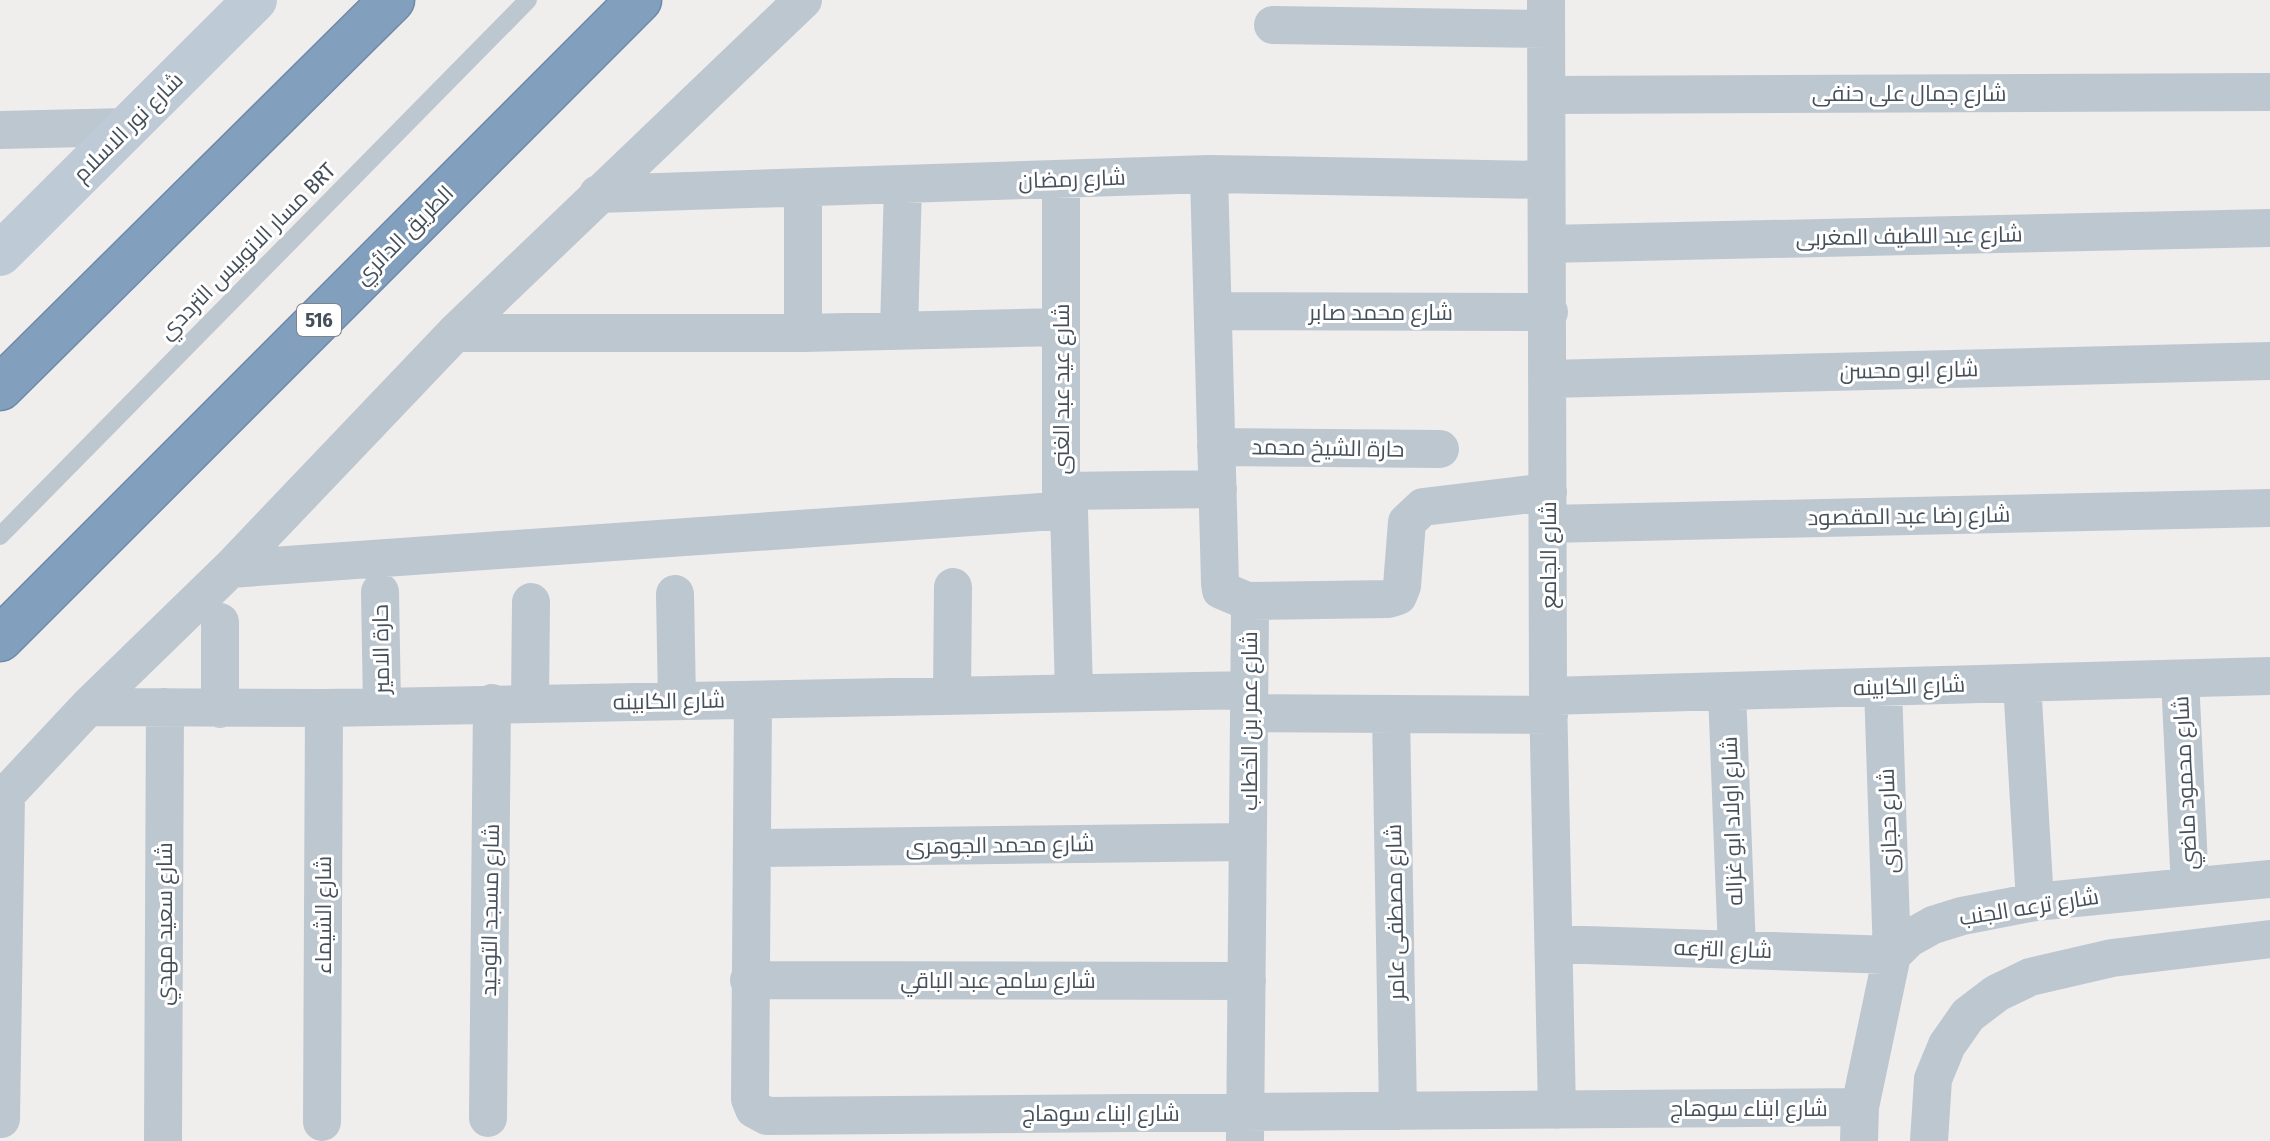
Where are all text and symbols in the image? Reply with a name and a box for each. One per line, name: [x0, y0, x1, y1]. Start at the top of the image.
street label: شارع نور الاسلام: [67, 66, 190, 189]
street label: شارع جمال على حنفى: [1812, 80, 2006, 108]
street label: مسار الاتوبيس الترددي BRT: [153, 156, 344, 347]
street label: شارع رمضان: [1018, 164, 1126, 195]
street label: الطريق الدائري: [349, 180, 461, 292]
street label: شارع عبد اللطيف المغربى: [1795, 221, 2023, 252]
street label: شارع محمد صابر: [1307, 299, 1453, 327]
street label: شارع عيد عبد الغنى: [1048, 303, 1076, 475]
road number: 516: [297, 304, 341, 336]
street label: شارع ابو محسن: [1839, 355, 1979, 386]
street label: حارة الشيخ محمد: [1251, 433, 1405, 464]
street label: شارع الجامع: [1535, 501, 1563, 609]
street label: شارع رضا عبد المقصود: [1807, 501, 2011, 532]
street label: حارة الامير: [367, 604, 395, 696]
street label: شارع عمر بن الخطاب: [1236, 631, 1264, 811]
street label: شارع الكابينه: [1852, 671, 1966, 702]
street label: شارع الكابينه: [613, 687, 725, 716]
street label: شارع محمود ماضي: [2167, 695, 2206, 871]
street label: شارع اولاد ابو غزاله: [1716, 736, 1749, 906]
street label: شارع حجازى: [1873, 768, 1904, 874]
street label: شارع مسجد التوحيد: [475, 823, 506, 997]
street label: شارع مصطفى عامر: [1380, 824, 1411, 1002]
street label: شارع محمد الجوهرى: [905, 830, 1095, 861]
street label: شارع سعيد مهدي: [151, 842, 181, 1006]
street label: شارع الشيماء: [310, 856, 338, 974]
street label: شارع ترعه الجنب: [1957, 883, 2101, 932]
street label: شارع الترعه: [1673, 934, 1773, 965]
street label: شارع سامح عبد الباقي: [900, 967, 1096, 997]
street label: شارع ابناء سوهاج: [1670, 1095, 1828, 1123]
street label: شارع ابناء سوهاج: [1022, 1100, 1180, 1128]

